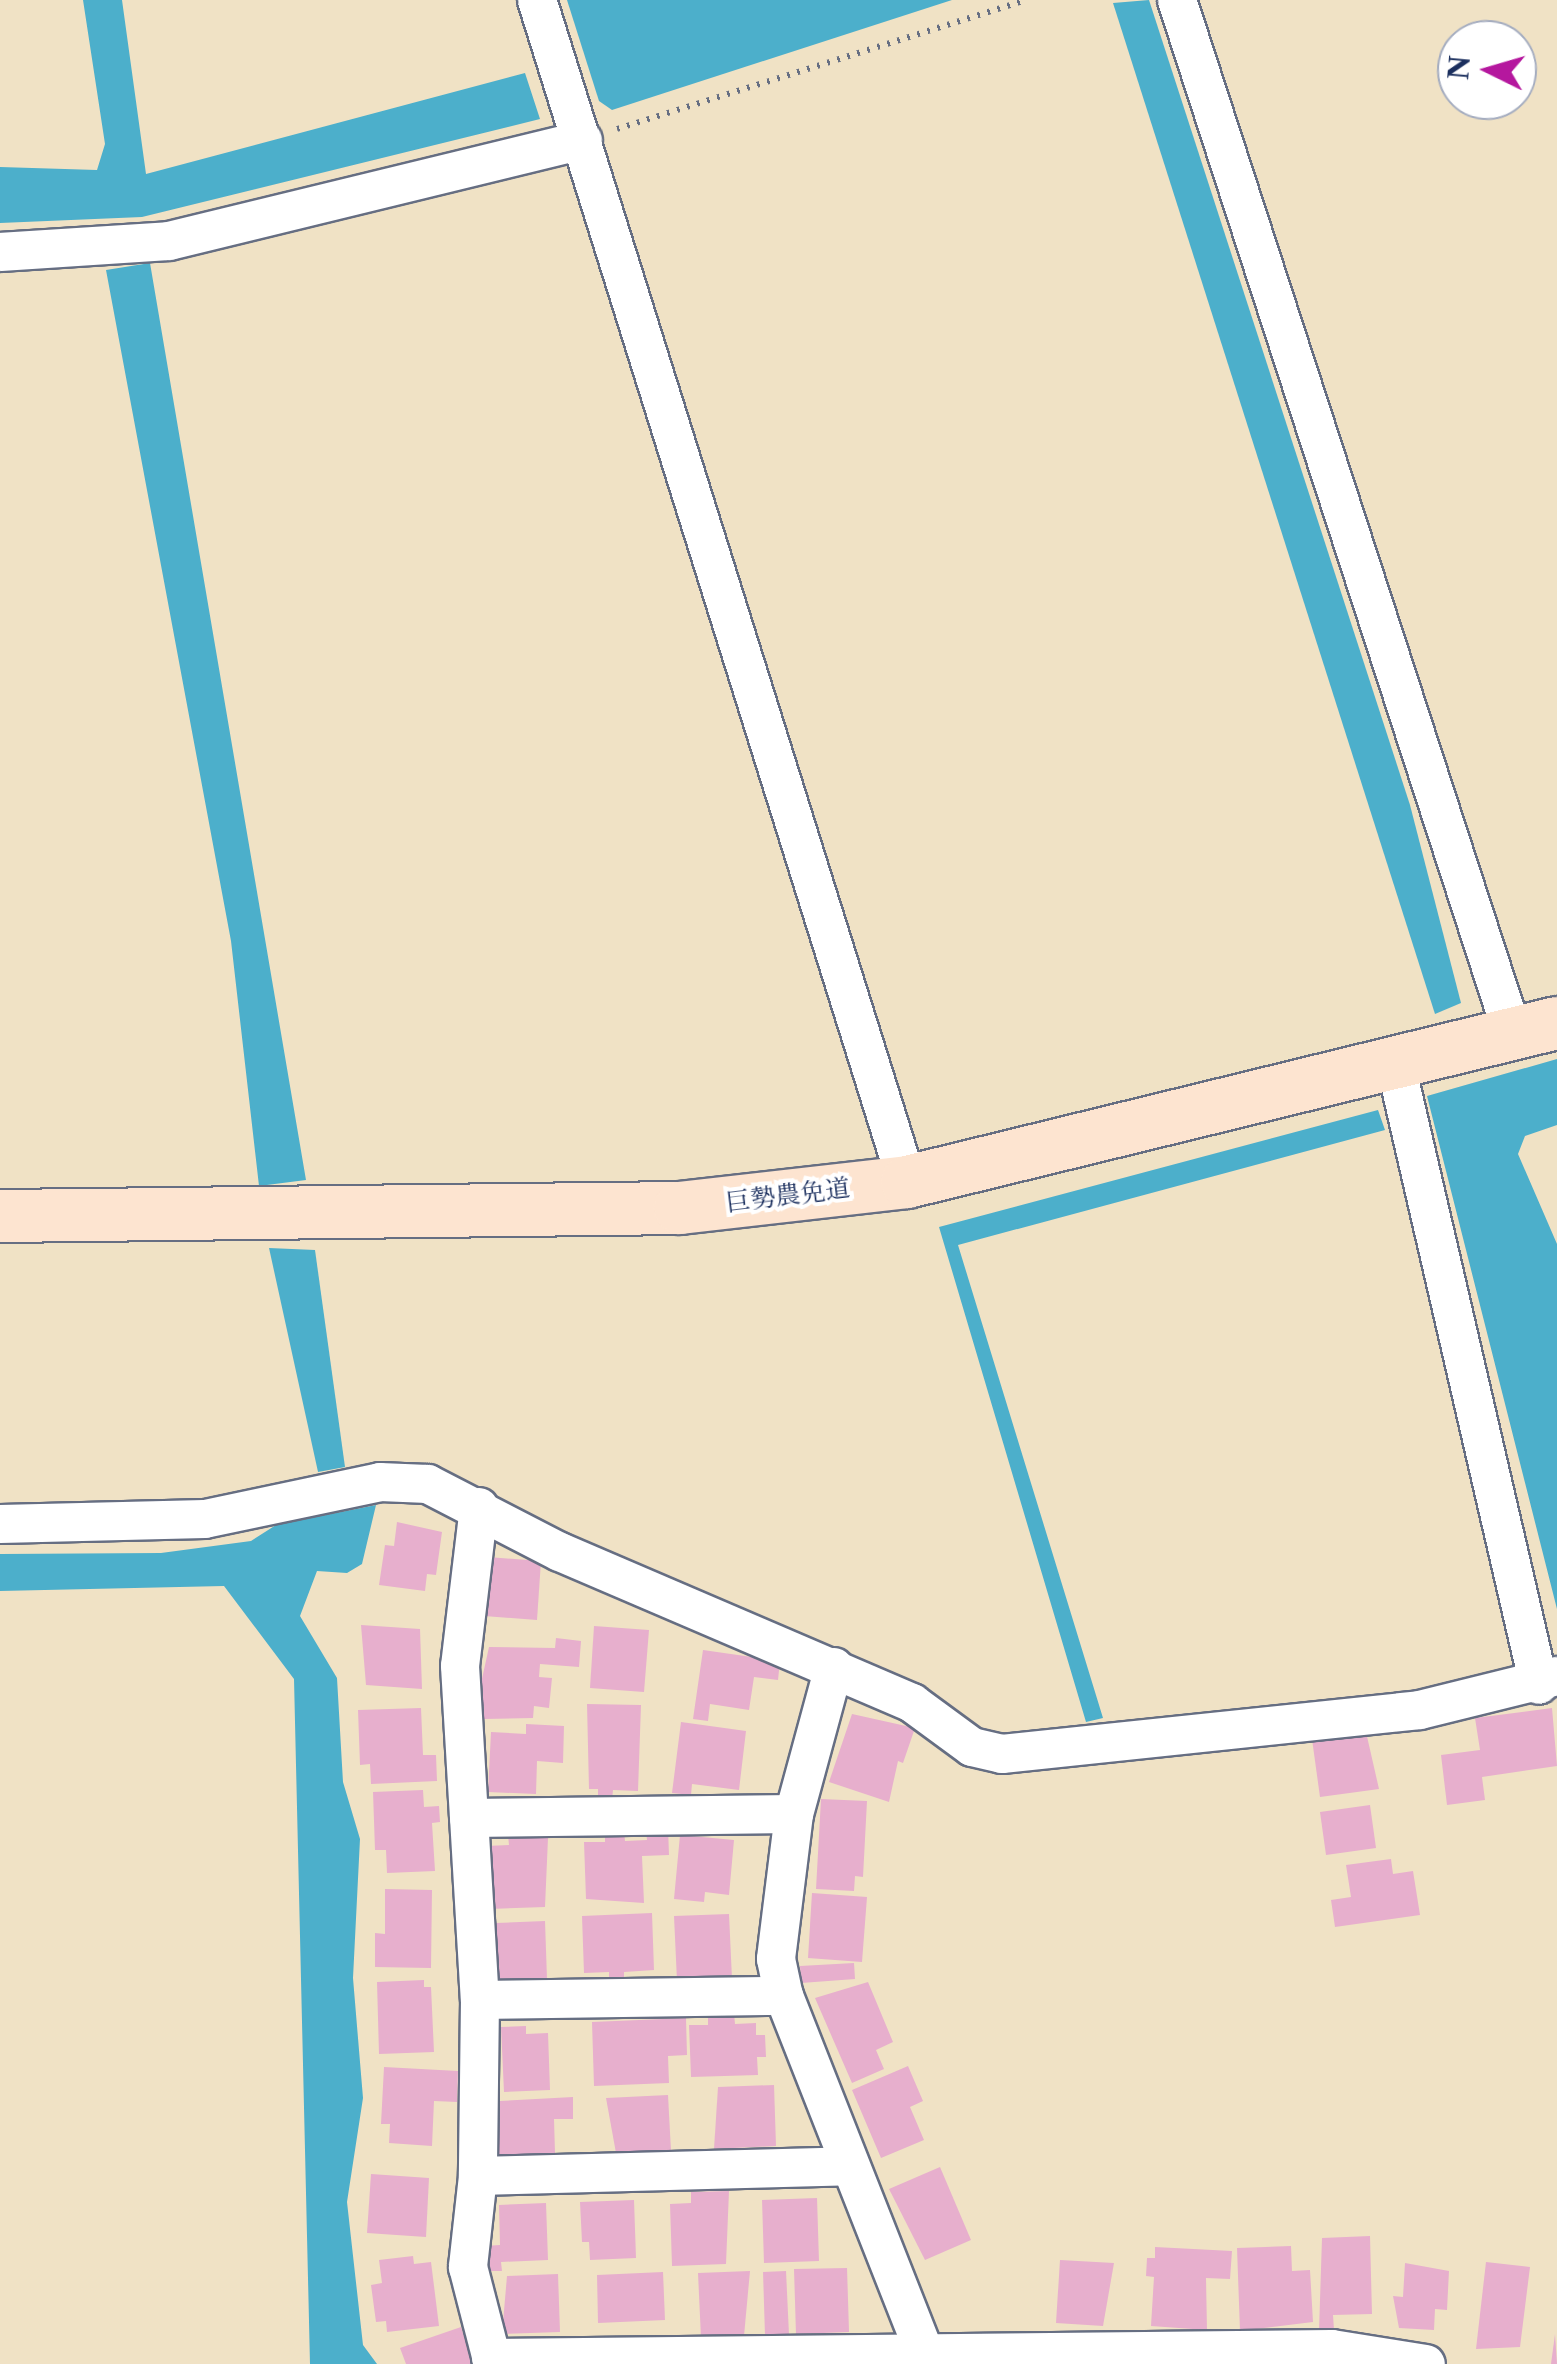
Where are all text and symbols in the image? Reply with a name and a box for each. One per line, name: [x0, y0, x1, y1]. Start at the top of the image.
north arrow: [1437, 20, 1537, 120]
text: N: [1441, 54, 1477, 81]
street label: 巨勢農免道: [724, 1173, 852, 1219]

